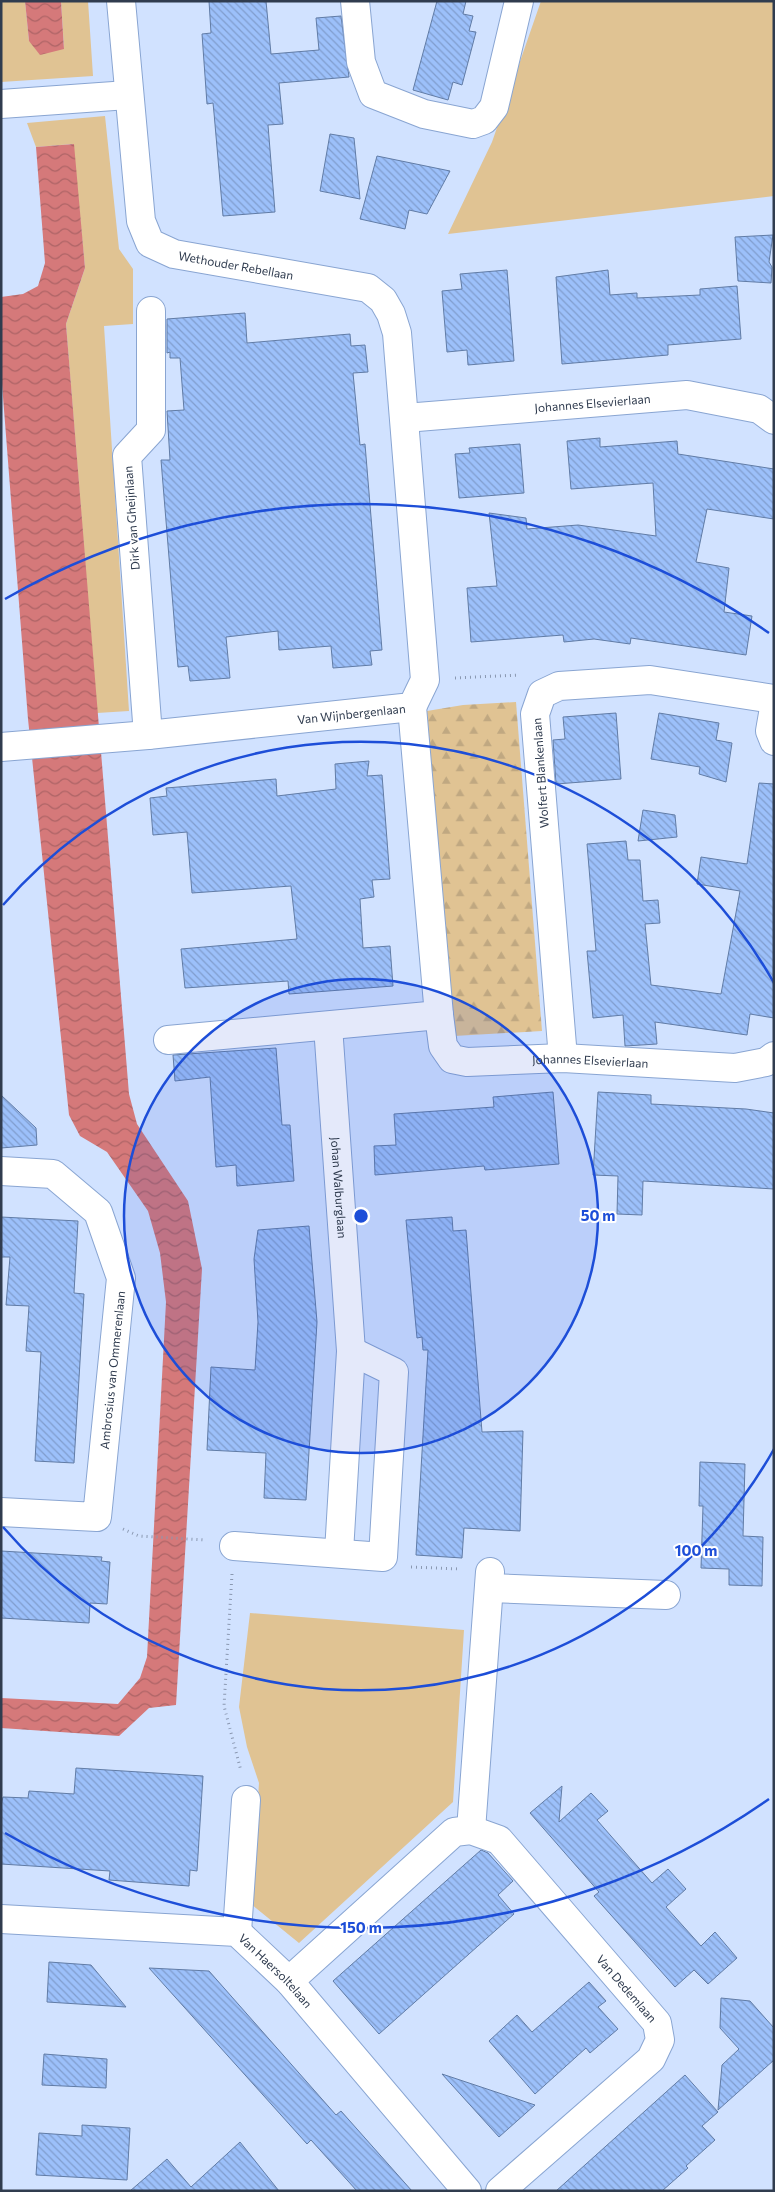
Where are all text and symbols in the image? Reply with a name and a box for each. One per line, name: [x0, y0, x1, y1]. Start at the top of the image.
street label: Wethouder Rebellaan: [177, 248, 295, 282]
street label: Johannes Elsevierlaan: [534, 391, 651, 415]
street label: Dirk van Gheijnlaan: [120, 465, 142, 571]
street label: Van Wijnbergenlaan: [297, 701, 406, 726]
street label: Wolfert Blankenlaan: [529, 718, 551, 828]
street label: Johannes Elsevierlaan: [532, 1051, 649, 1070]
street label: Johan Walburglaan: [328, 1136, 350, 1239]
text: 50 m: [581, 1206, 615, 1224]
centre of rings: [352, 1207, 370, 1225]
street label: Ambrosius van Ommerenlaan: [97, 1290, 127, 1450]
text: 100 m: [675, 1541, 717, 1559]
text: 150 m: [340, 1918, 382, 1936]
street label: Van Haersoltelaan: [236, 1931, 315, 2010]
street label: Van Dedemlaan: [594, 1952, 660, 2025]

